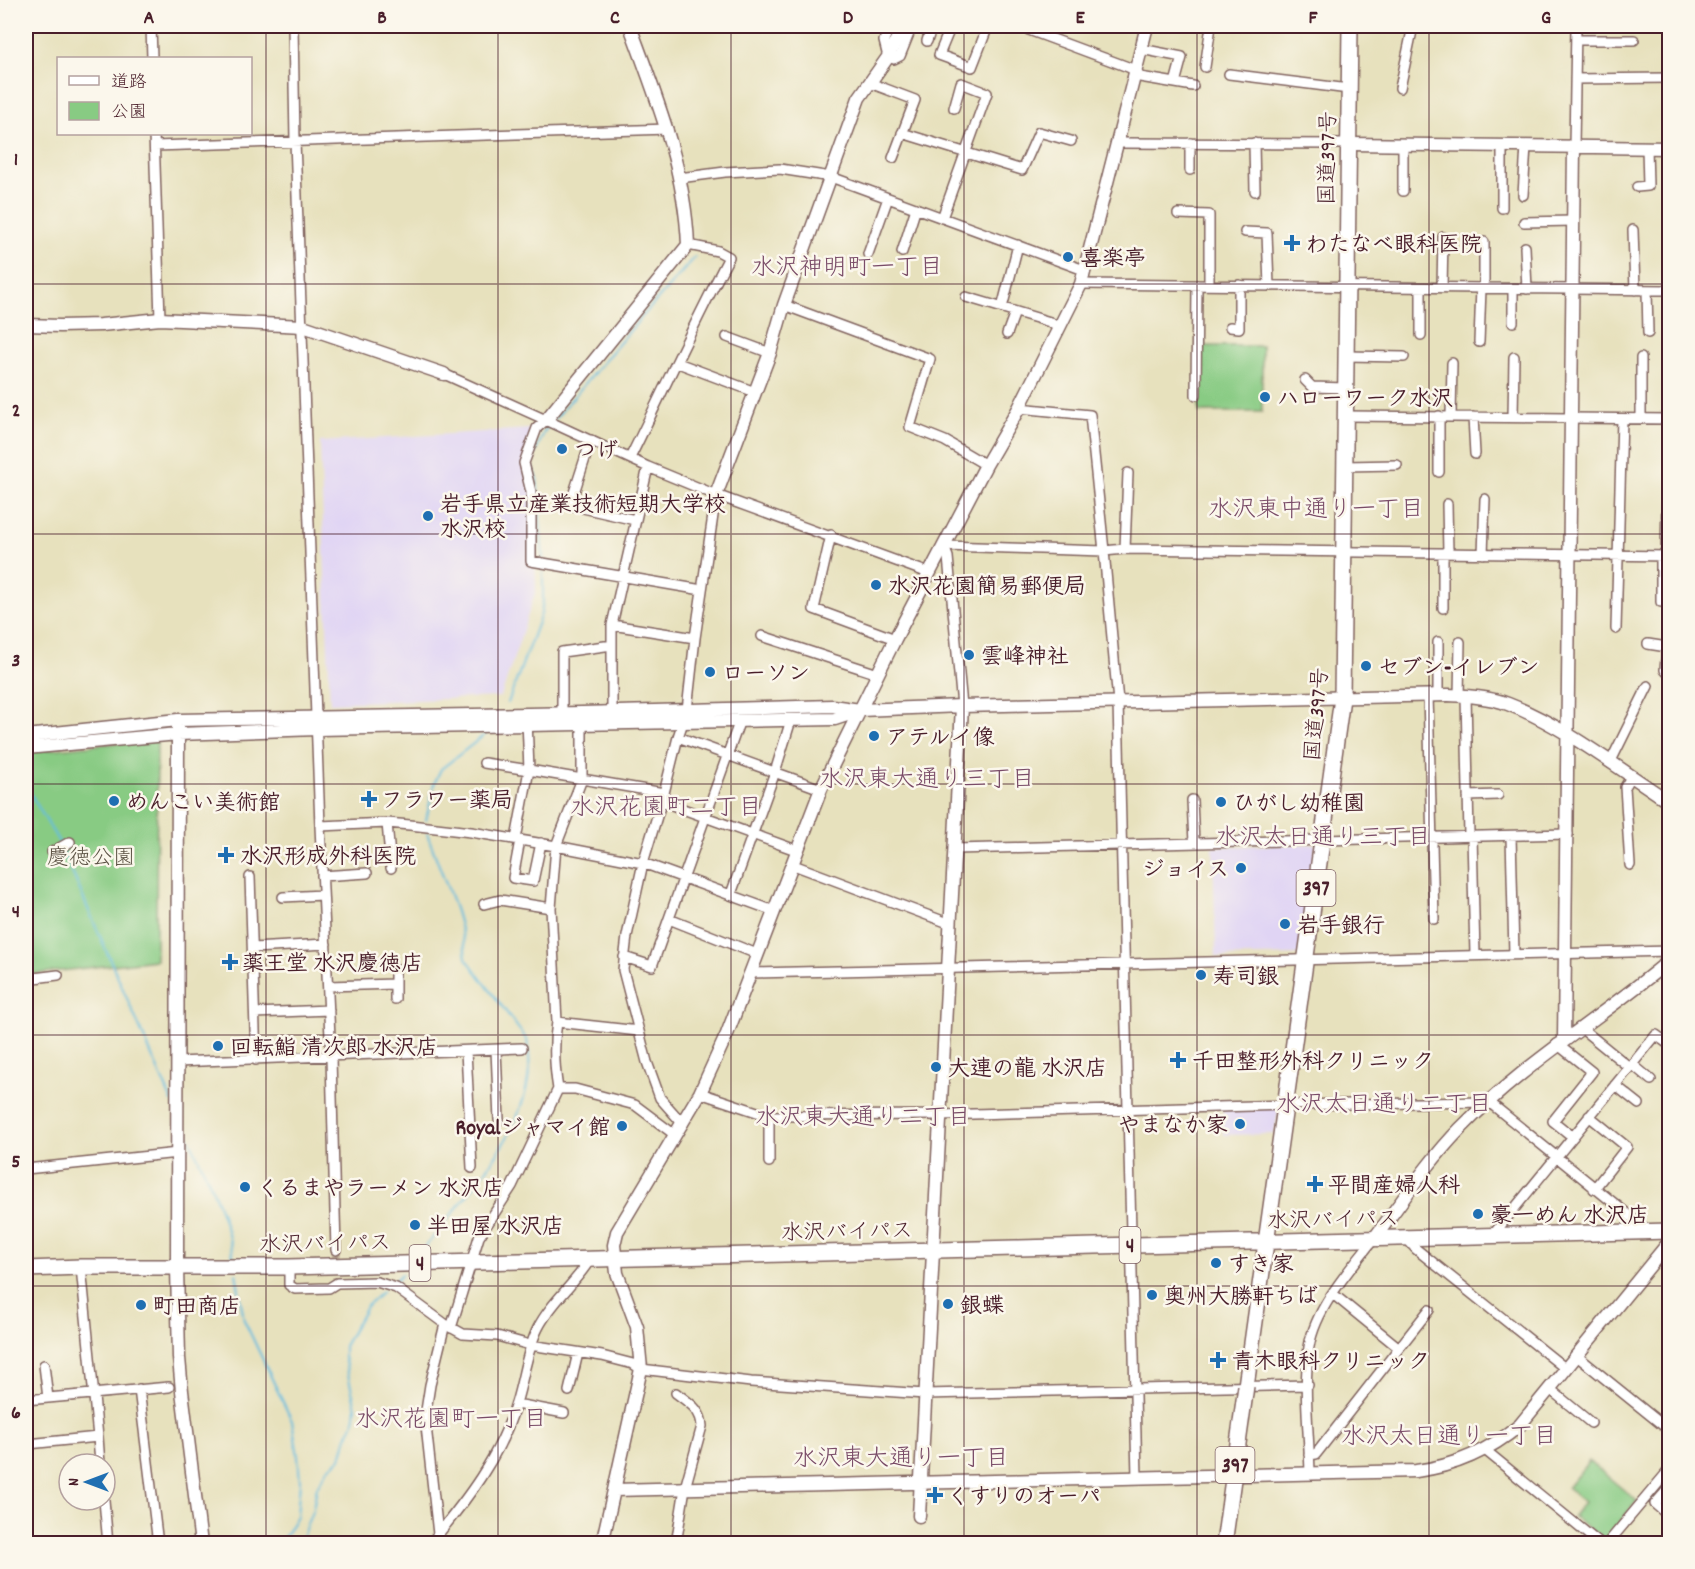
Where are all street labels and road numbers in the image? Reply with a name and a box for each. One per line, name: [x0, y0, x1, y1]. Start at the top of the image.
street label: 国道397号: [1313, 111, 1346, 205]
street label: 国道397号: [1299, 666, 1338, 763]
road number: 397: [1296, 870, 1336, 906]
street label: 水沢バイパス: [1267, 1205, 1399, 1238]
street label: 水沢バイパス: [781, 1217, 913, 1250]
road number: 4: [1120, 1227, 1140, 1263]
street label: 水沢バイパス: [259, 1229, 391, 1262]
road number: 4: [410, 1245, 430, 1281]
road number: 397: [1216, 1447, 1254, 1483]

